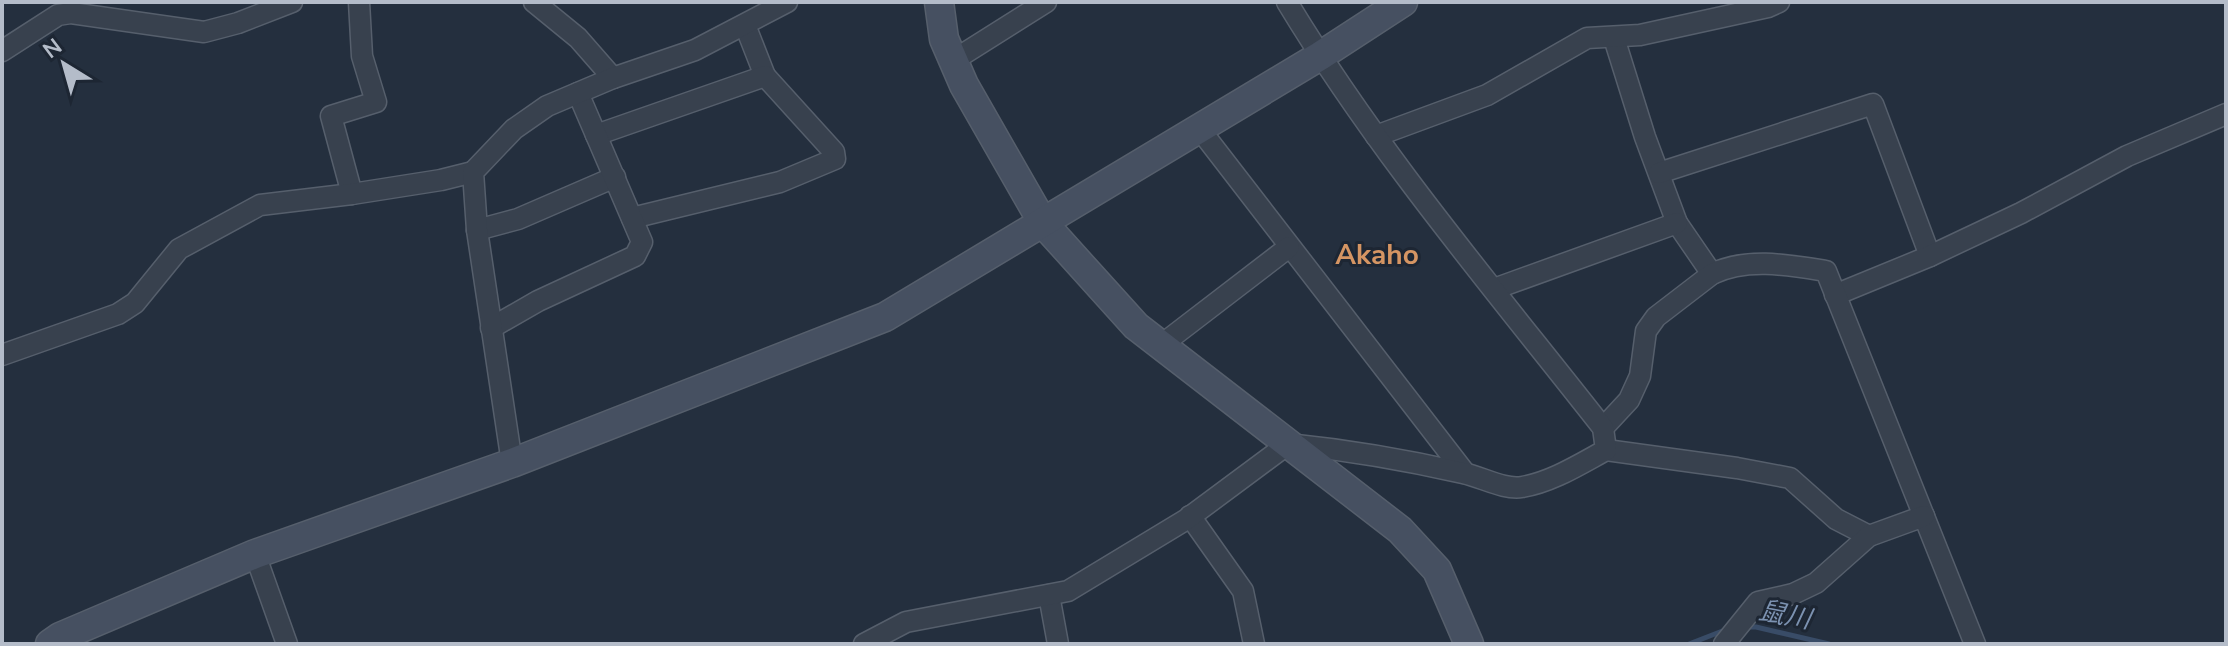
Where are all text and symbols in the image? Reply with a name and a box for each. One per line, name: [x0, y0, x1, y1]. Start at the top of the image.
north arrow: [24, 24, 104, 104]
text: N: [37, 32, 68, 66]
district label: Akaho: [1335, 236, 1419, 274]
water label: 鼠川: [1756, 593, 1817, 638]

